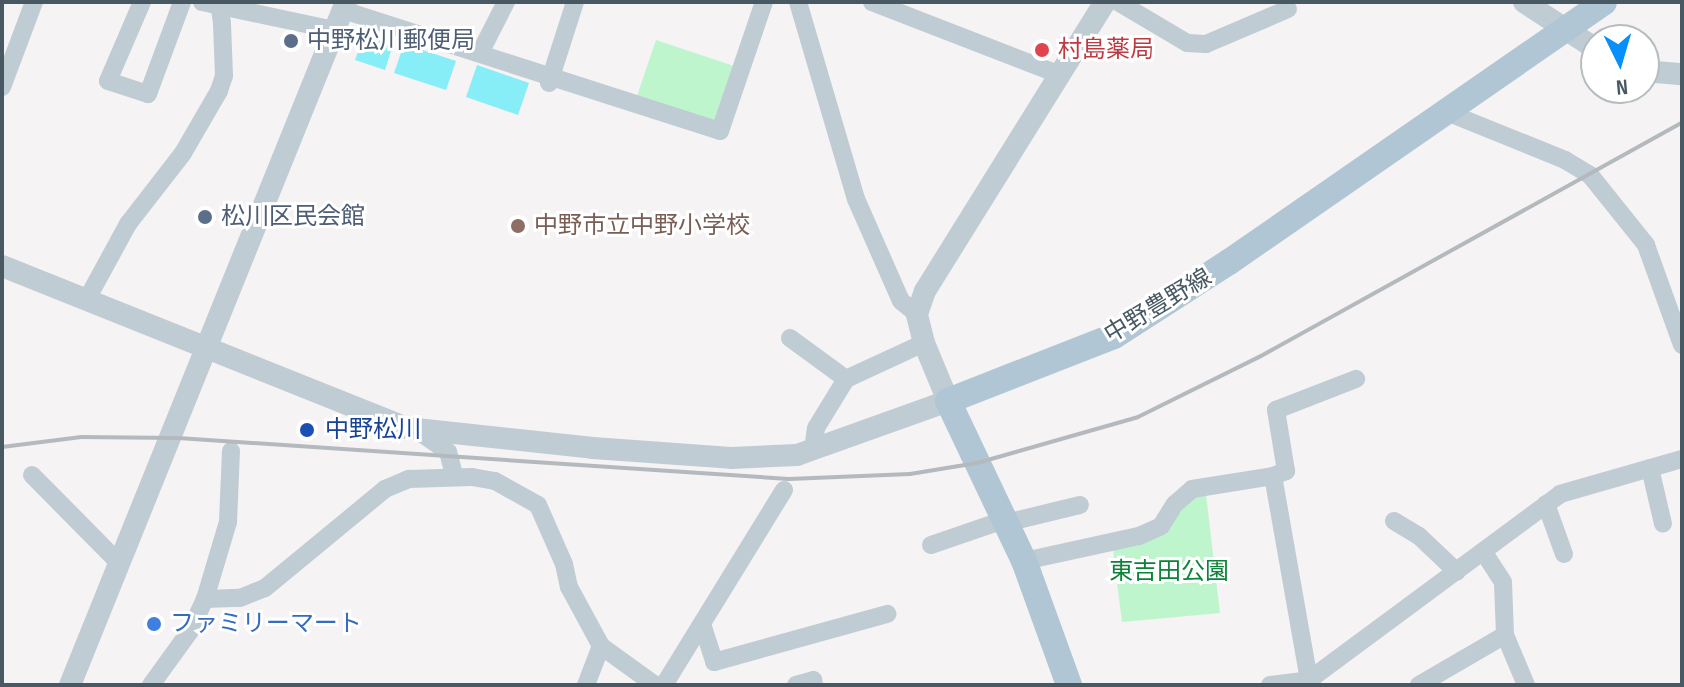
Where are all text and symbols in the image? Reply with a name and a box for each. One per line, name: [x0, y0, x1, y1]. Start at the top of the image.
north arrow: [1580, 24, 1660, 104]
place label: 中野松川郵便局: [307, 27, 475, 55]
marker: 中野松川郵便局: [282, 32, 300, 50]
place label: 村島薬局: [1058, 36, 1154, 64]
marker: 村島薬局: [1033, 41, 1051, 59]
text: N: [1615, 72, 1629, 100]
place label: 松川区民会館: [221, 203, 365, 231]
marker: 松川区民会館: [196, 208, 214, 226]
place label: 中野市立中野小学校: [534, 212, 750, 240]
marker: 中野市立中野小学校: [509, 217, 527, 235]
street label: 中野豊野線: [1099, 263, 1217, 349]
place label: 中野松川: [325, 416, 421, 444]
marker: 中野松川: [296, 419, 318, 441]
park label: 東吉田公園: [1109, 558, 1229, 586]
place label: ファミリーマート: [170, 610, 362, 638]
marker: ファミリーマート: [145, 615, 163, 633]

